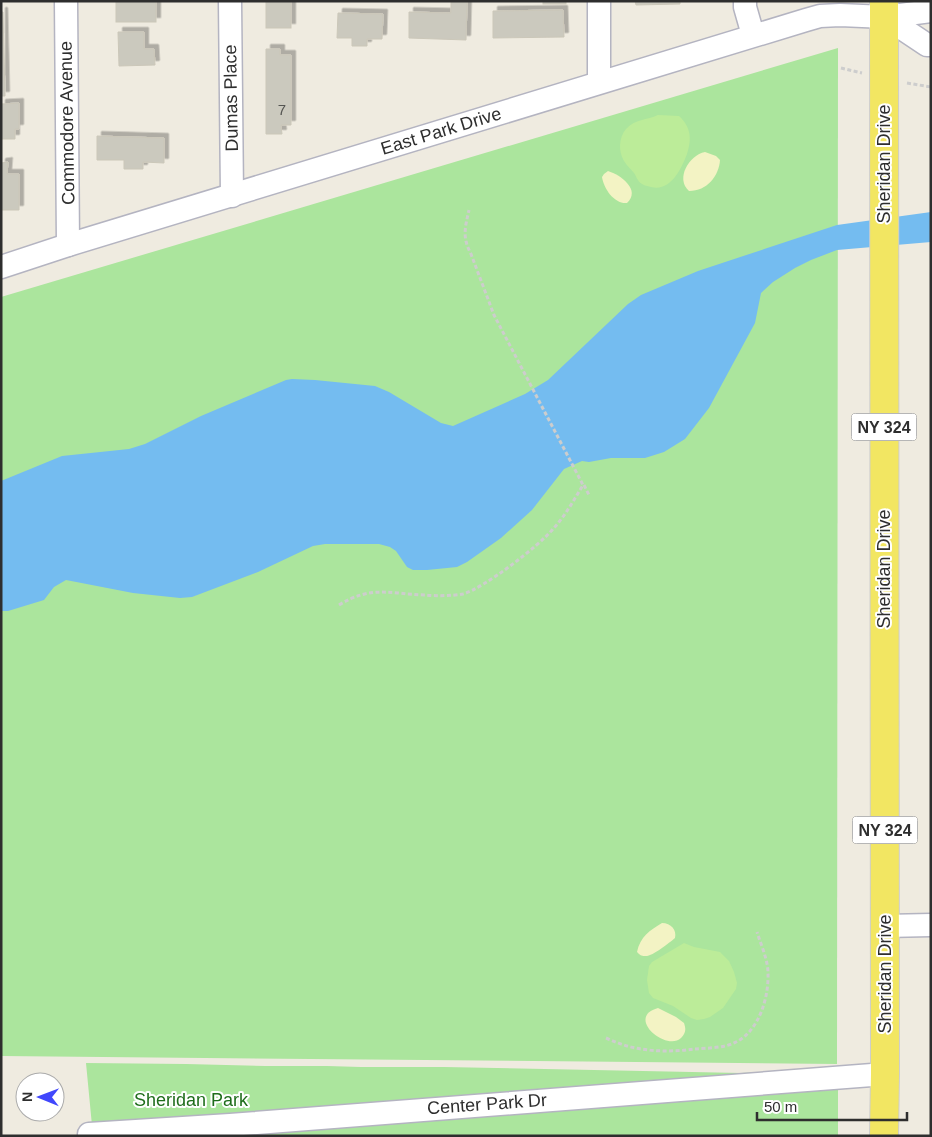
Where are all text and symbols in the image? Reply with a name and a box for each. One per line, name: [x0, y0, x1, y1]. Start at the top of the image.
street label: Commodore Avenue: [56, 41, 78, 205]
street label: Dumas Place: [220, 44, 242, 152]
house number: 7: [278, 101, 286, 118]
street label: East Park Drive: [378, 103, 504, 159]
street label: Sheridan Drive: [874, 104, 894, 224]
road number: NY 324: [852, 414, 916, 441]
street label: Sheridan Drive: [874, 509, 894, 629]
road number: NY 324: [852, 816, 918, 844]
street label: Sheridan Drive: [875, 914, 895, 1034]
north arrow: [15, 1072, 65, 1122]
park label: Sheridan Park: [134, 1090, 249, 1110]
street label: Center Park Dr: [426, 1090, 548, 1118]
scale bar: [757, 1090, 907, 1122]
text: N: [19, 1092, 35, 1102]
text: 50 m: [764, 1098, 797, 1115]

